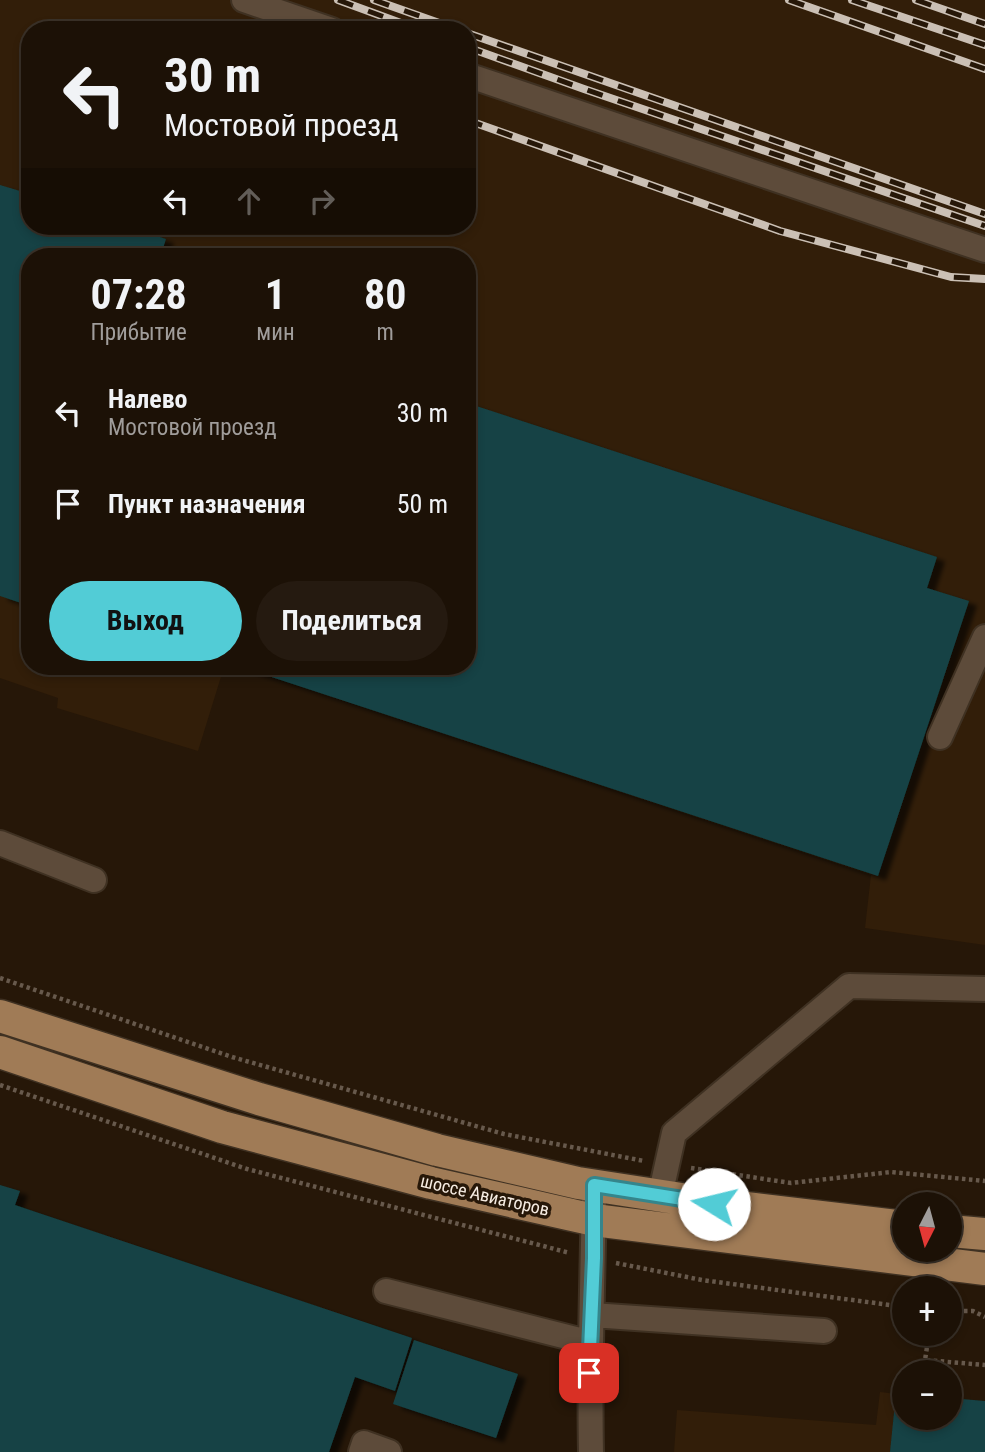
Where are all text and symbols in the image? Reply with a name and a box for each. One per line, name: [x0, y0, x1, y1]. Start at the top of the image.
text: 30 m: [164, 47, 261, 104]
icon: left: [49, 49, 140, 140]
text: Мостовой проезд: [164, 106, 398, 144]
icon: left: [157, 182, 195, 220]
icon: ahead: [230, 182, 268, 220]
icon: right: [303, 182, 341, 220]
text: 07:28: [90, 270, 187, 319]
text: 1: [265, 270, 286, 319]
text: 80: [364, 270, 407, 319]
text: Прибытие: [90, 319, 187, 346]
text: мин: [256, 319, 295, 346]
text: m: [377, 319, 394, 346]
text: Налево: [108, 384, 188, 414]
icon: left: [49, 394, 87, 432]
text: 30 m: [397, 398, 448, 428]
text: Мостовой проезд: [108, 414, 277, 441]
icon: arrive: [49, 485, 87, 523]
text: Пункт назначения: [108, 489, 306, 519]
text: 50 m: [397, 489, 448, 519]
button: Выход: [49, 581, 242, 661]
button: Поделиться: [256, 581, 448, 661]
position arrow: [677, 1167, 751, 1241]
street label: шоссе Авиаторов: [419, 1170, 551, 1220]
north arrow: [892, 1192, 962, 1262]
map controls: [892, 1192, 962, 1430]
button: +: [892, 1276, 962, 1346]
pin: [559, 1343, 619, 1403]
icon: arrive: [570, 1354, 608, 1392]
button: −: [892, 1360, 962, 1430]

